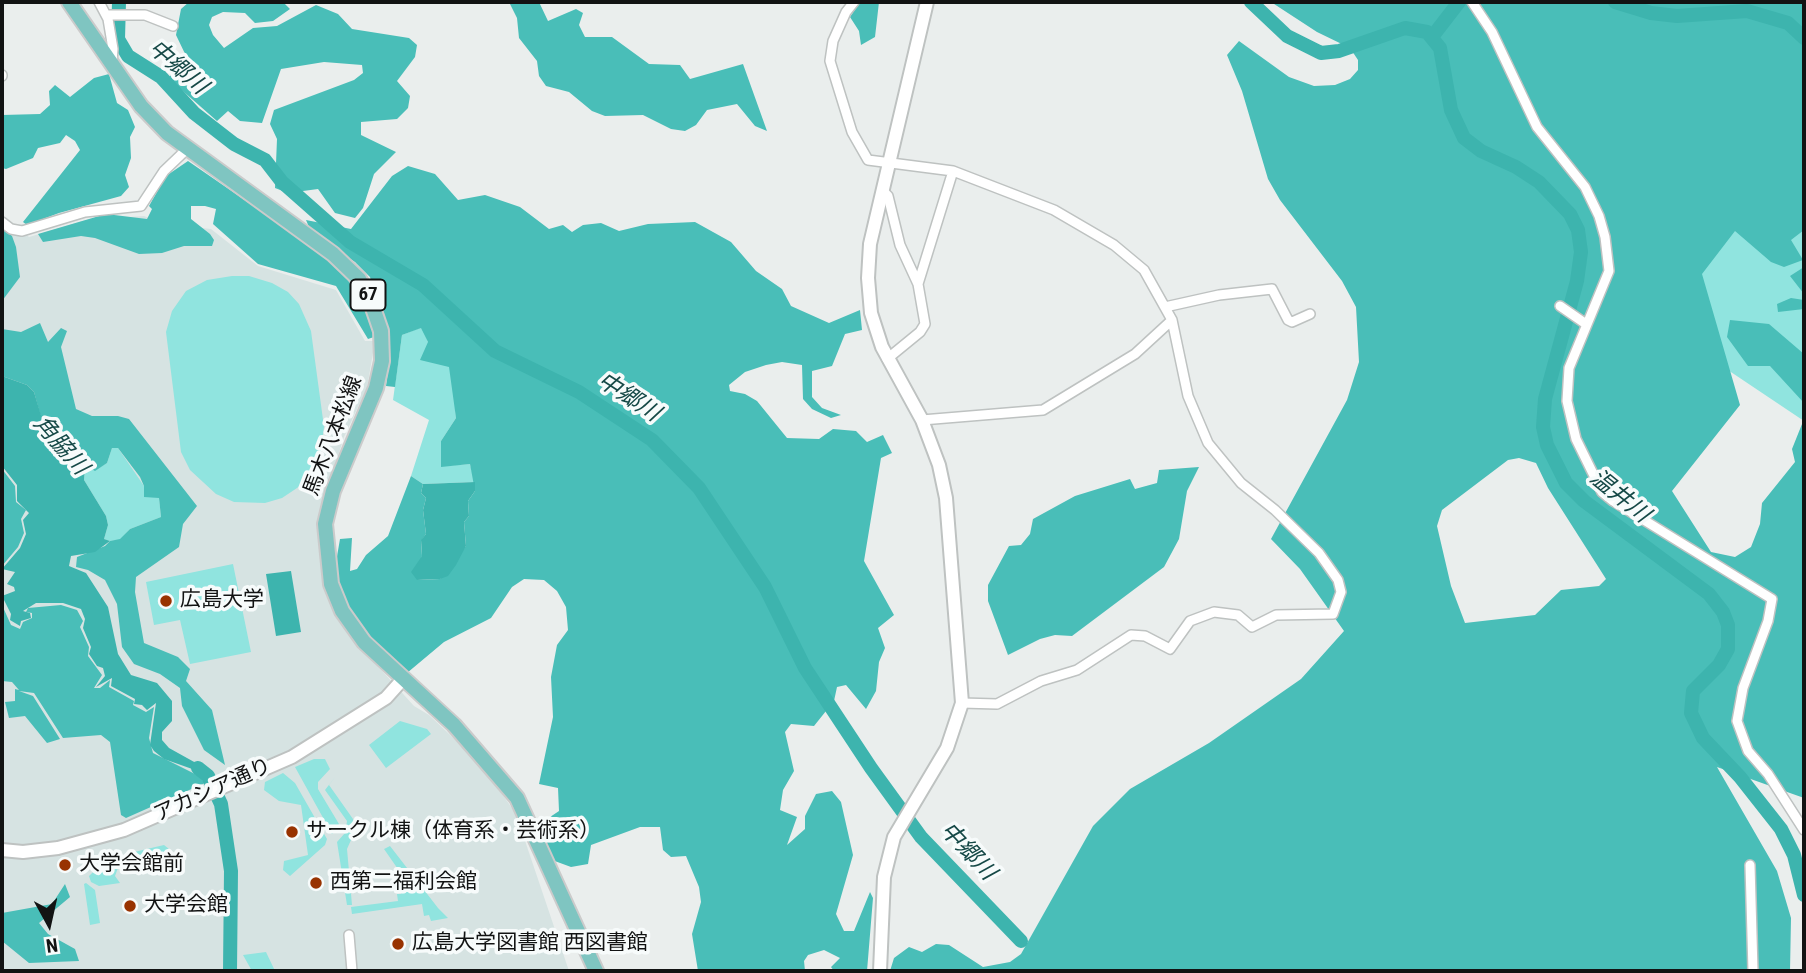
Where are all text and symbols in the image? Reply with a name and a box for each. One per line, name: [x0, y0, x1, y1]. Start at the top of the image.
water label: 中郷川: [142, 35, 212, 101]
road number: 67: [350, 280, 386, 310]
water label: 中郷川: [592, 368, 664, 428]
street label: 馬木八本松線: [300, 373, 368, 499]
water label: 角脇川: [27, 411, 93, 481]
water label: 温井川: [1584, 465, 1654, 529]
place label: 広島大学: [180, 588, 264, 614]
marker: 広島大学: [158, 593, 174, 609]
street label: アカシア通り: [150, 754, 276, 828]
water label: 中郷川: [933, 817, 1001, 887]
place label: サークル棟（体育系・芸術系）: [306, 819, 600, 845]
marker: サークル棟（体育系・芸術系）: [284, 824, 300, 840]
place label: 大学会館前: [79, 852, 184, 878]
marker: 大学会館前: [57, 857, 73, 873]
place label: 西第二福利会館: [330, 870, 477, 896]
marker: 西第二福利会館: [308, 875, 324, 891]
north arrow: [14, 889, 84, 959]
place label: 大学会館: [144, 893, 228, 919]
marker: 大学会館: [122, 898, 138, 914]
place label: 広島大学図書館 西図書館: [412, 931, 648, 957]
text: N: [45, 933, 59, 957]
marker: 広島大学図書館 西図書館: [390, 936, 406, 952]

